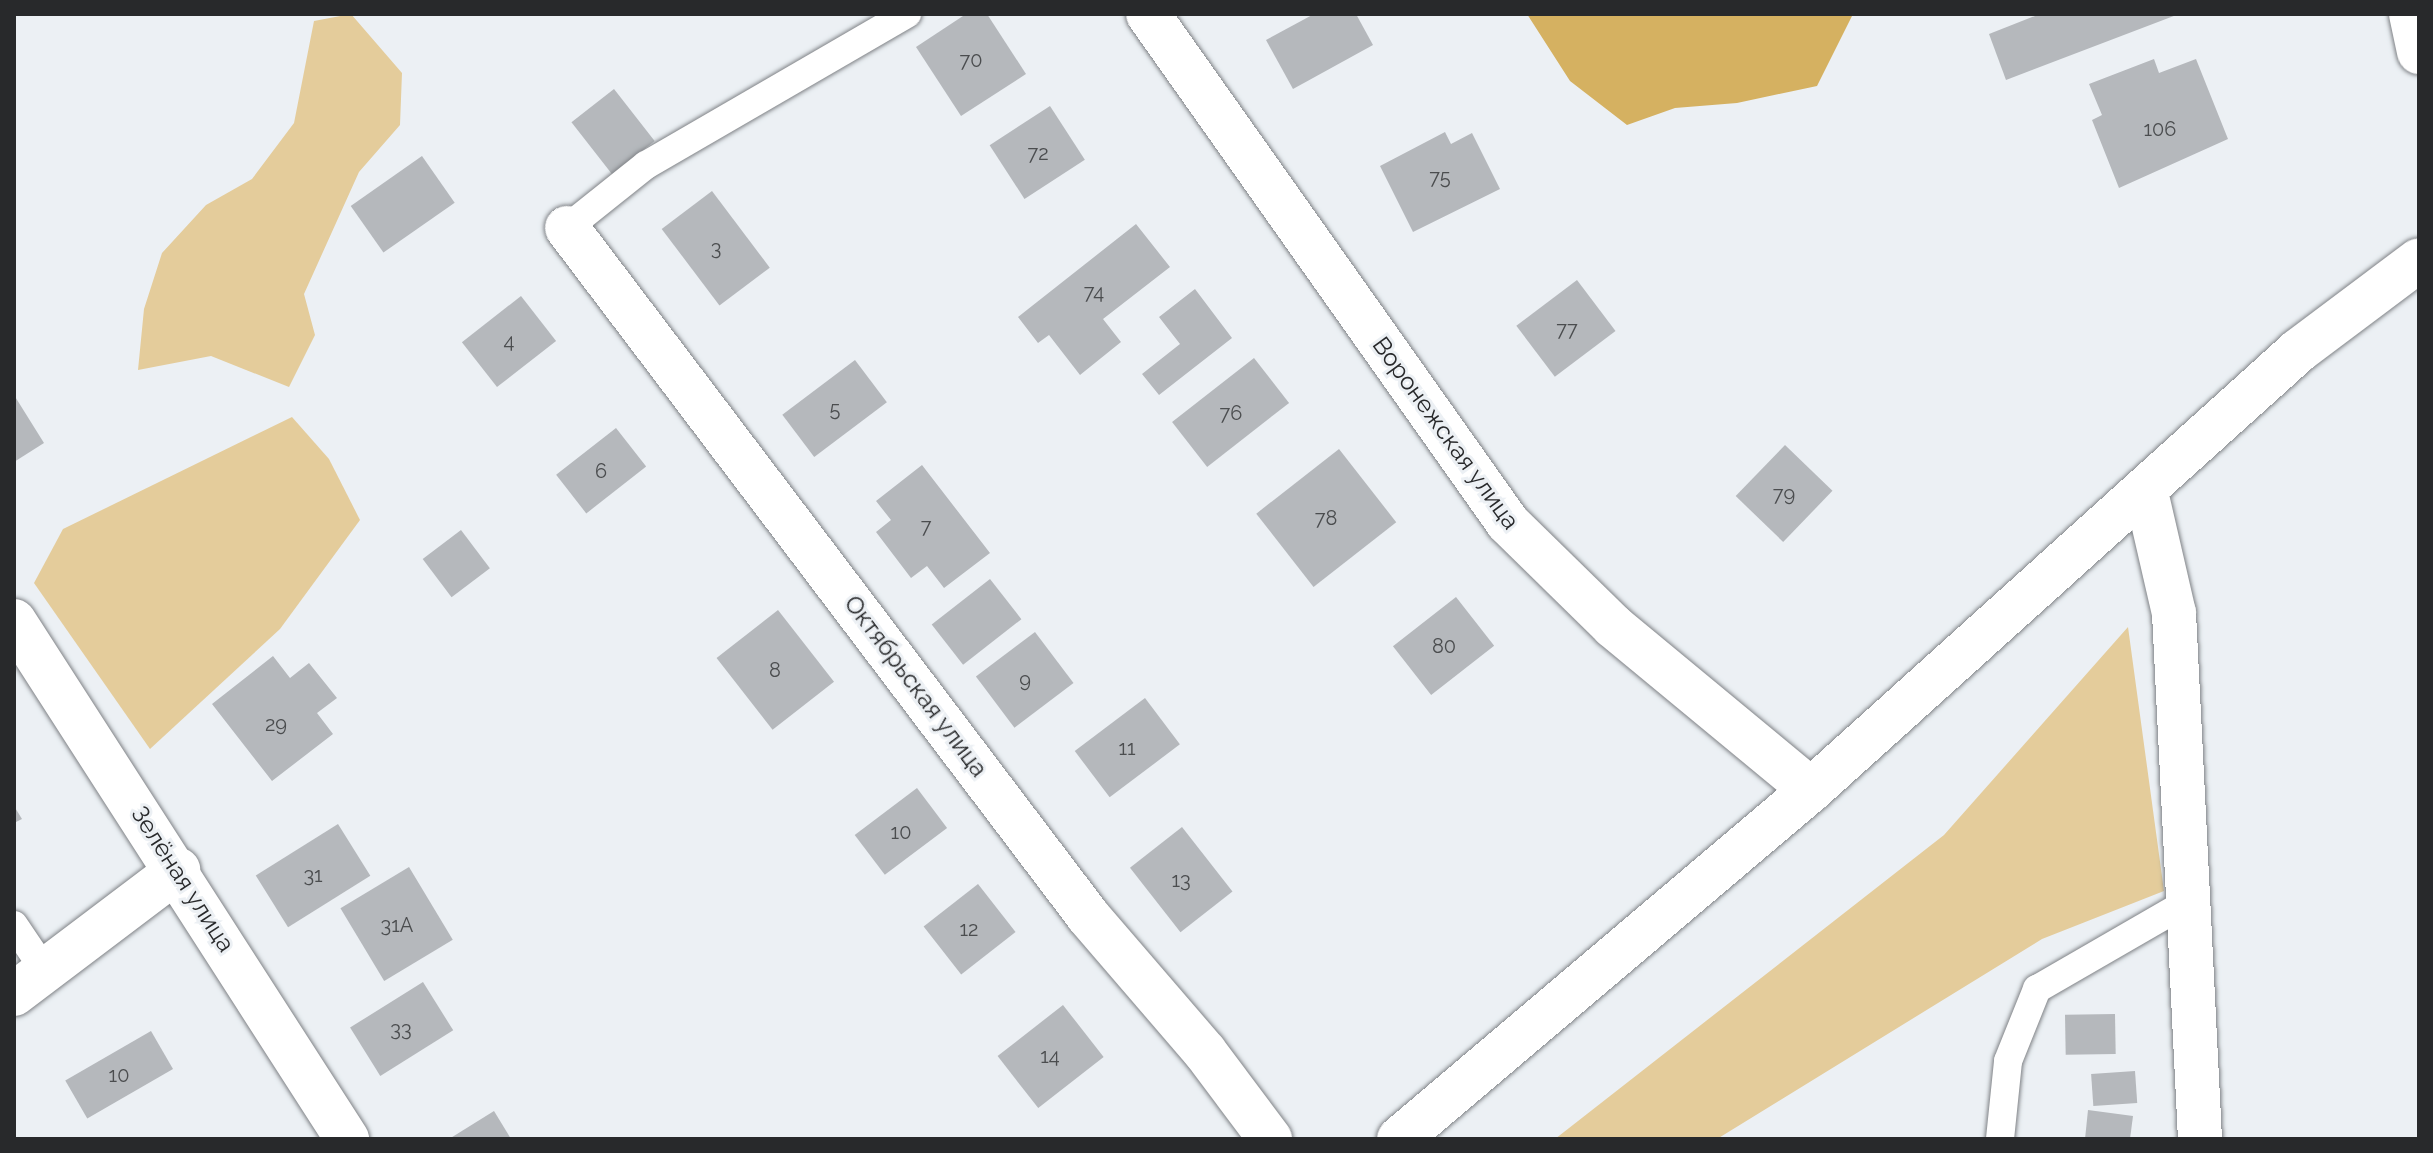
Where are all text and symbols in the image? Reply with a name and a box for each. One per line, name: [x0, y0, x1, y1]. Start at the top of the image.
house number: 70: [960, 48, 982, 72]
house number: 106: [2144, 117, 2176, 141]
house number: 72: [1027, 141, 1049, 165]
house number: 75: [1429, 165, 1451, 189]
house number: 3: [711, 236, 721, 260]
house number: 74: [1084, 280, 1104, 304]
house number: 77: [1556, 317, 1578, 341]
house number: 4: [504, 329, 514, 353]
street label: Воронежская улица: [1366, 331, 1526, 535]
house number: 5: [830, 397, 840, 421]
house number: 76: [1220, 401, 1242, 425]
house number: 6: [595, 459, 607, 483]
house number: 79: [1773, 482, 1795, 506]
house number: 78: [1315, 506, 1337, 530]
house number: 7: [921, 514, 931, 538]
street label: Октябрьская улица: [838, 589, 994, 783]
house number: 80: [1432, 634, 1456, 658]
house number: 8: [769, 658, 781, 682]
house number: 9: [1019, 668, 1031, 692]
house number: 29: [265, 712, 287, 736]
house number: 11: [1118, 736, 1136, 760]
street label: Зелёная улица: [125, 801, 241, 957]
house number: 10: [891, 820, 911, 844]
house number: 31: [303, 863, 323, 887]
house number: 13: [1171, 868, 1191, 892]
house number: 31А: [381, 913, 413, 937]
house number: 12: [960, 917, 978, 941]
house number: 33: [390, 1017, 412, 1041]
house number: 14: [1040, 1044, 1060, 1068]
house number: 10: [109, 1063, 129, 1087]

